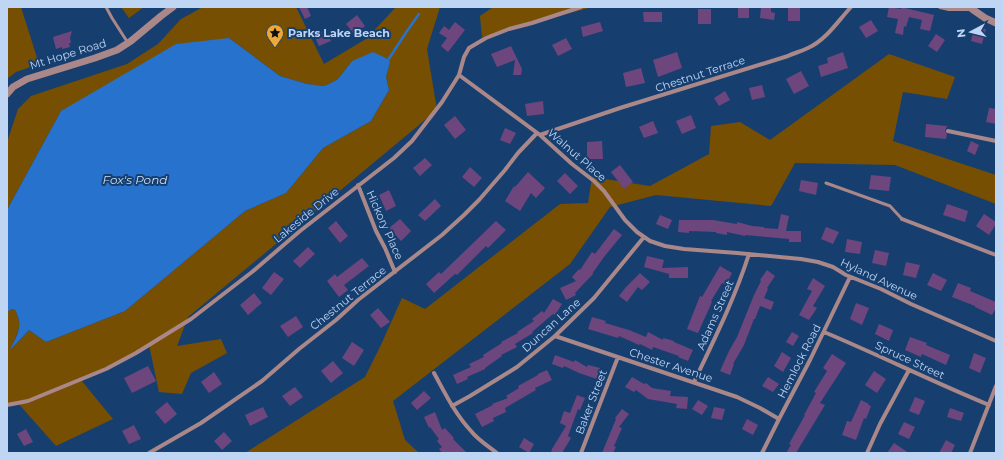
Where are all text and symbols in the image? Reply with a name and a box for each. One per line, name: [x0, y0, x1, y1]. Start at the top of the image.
north arrow: [951, 12, 991, 52]
place icon: Parks Lake Beach: [265, 23, 285, 48]
place label: Parks Lake Beach: [288, 26, 390, 40]
text: N: [954, 28, 969, 38]
street label: Mt Hope Road: [28, 36, 108, 72]
street label: Chestnut Terrace: [653, 53, 747, 95]
street label: Walnut Place: [545, 126, 610, 185]
water label: Fox's Pond: [103, 172, 168, 187]
street label: Lakeside Drive: [270, 184, 342, 246]
street label: Hickory Place: [363, 188, 407, 262]
street label: Hyland Avenue: [838, 255, 920, 303]
street label: Chestnut Terrace: [307, 263, 389, 333]
street label: Adams Street: [693, 277, 737, 352]
street label: Duncan Lane: [519, 295, 583, 355]
street label: Hemlock Road: [774, 322, 824, 400]
street label: Spruce Street: [873, 338, 947, 382]
street label: Chester Avenue: [627, 345, 715, 385]
street label: Baker Street: [572, 367, 610, 436]

